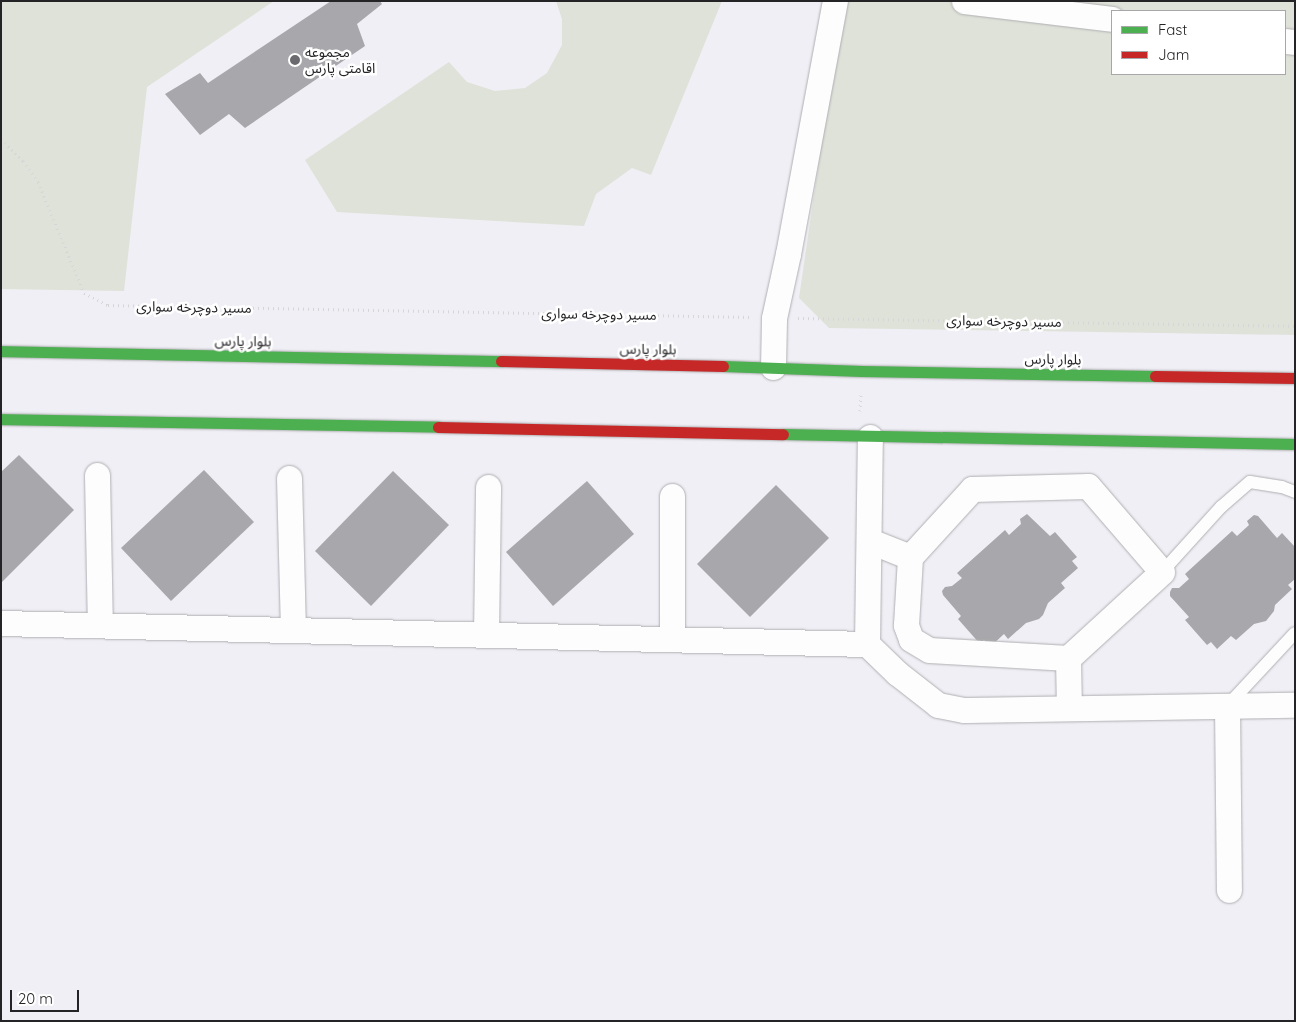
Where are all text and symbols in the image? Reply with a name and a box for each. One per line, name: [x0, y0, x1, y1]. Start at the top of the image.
legend: [1111, 10, 1286, 75]
text: Fast: [1158, 20, 1187, 39]
place label: مجموعه اقامتی پارس: [305, 44, 375, 76]
text: Jam: [1158, 45, 1189, 64]
marker: مجموعه اقامتی پارس: [289, 54, 301, 66]
street label: مسیر دوچرخه سواری: [136, 298, 252, 316]
street label: مسیر دوچرخه سواری: [541, 305, 657, 323]
street label: مسیر دوچرخه سواری: [946, 312, 1062, 330]
street label: بلوار پارس: [214, 332, 272, 350]
street label: بلوار پارس: [619, 340, 677, 358]
street label: بلوار پارس: [1024, 350, 1082, 368]
scale bar: [12, 980, 81, 1012]
text: 20 m: [18, 989, 53, 1008]

